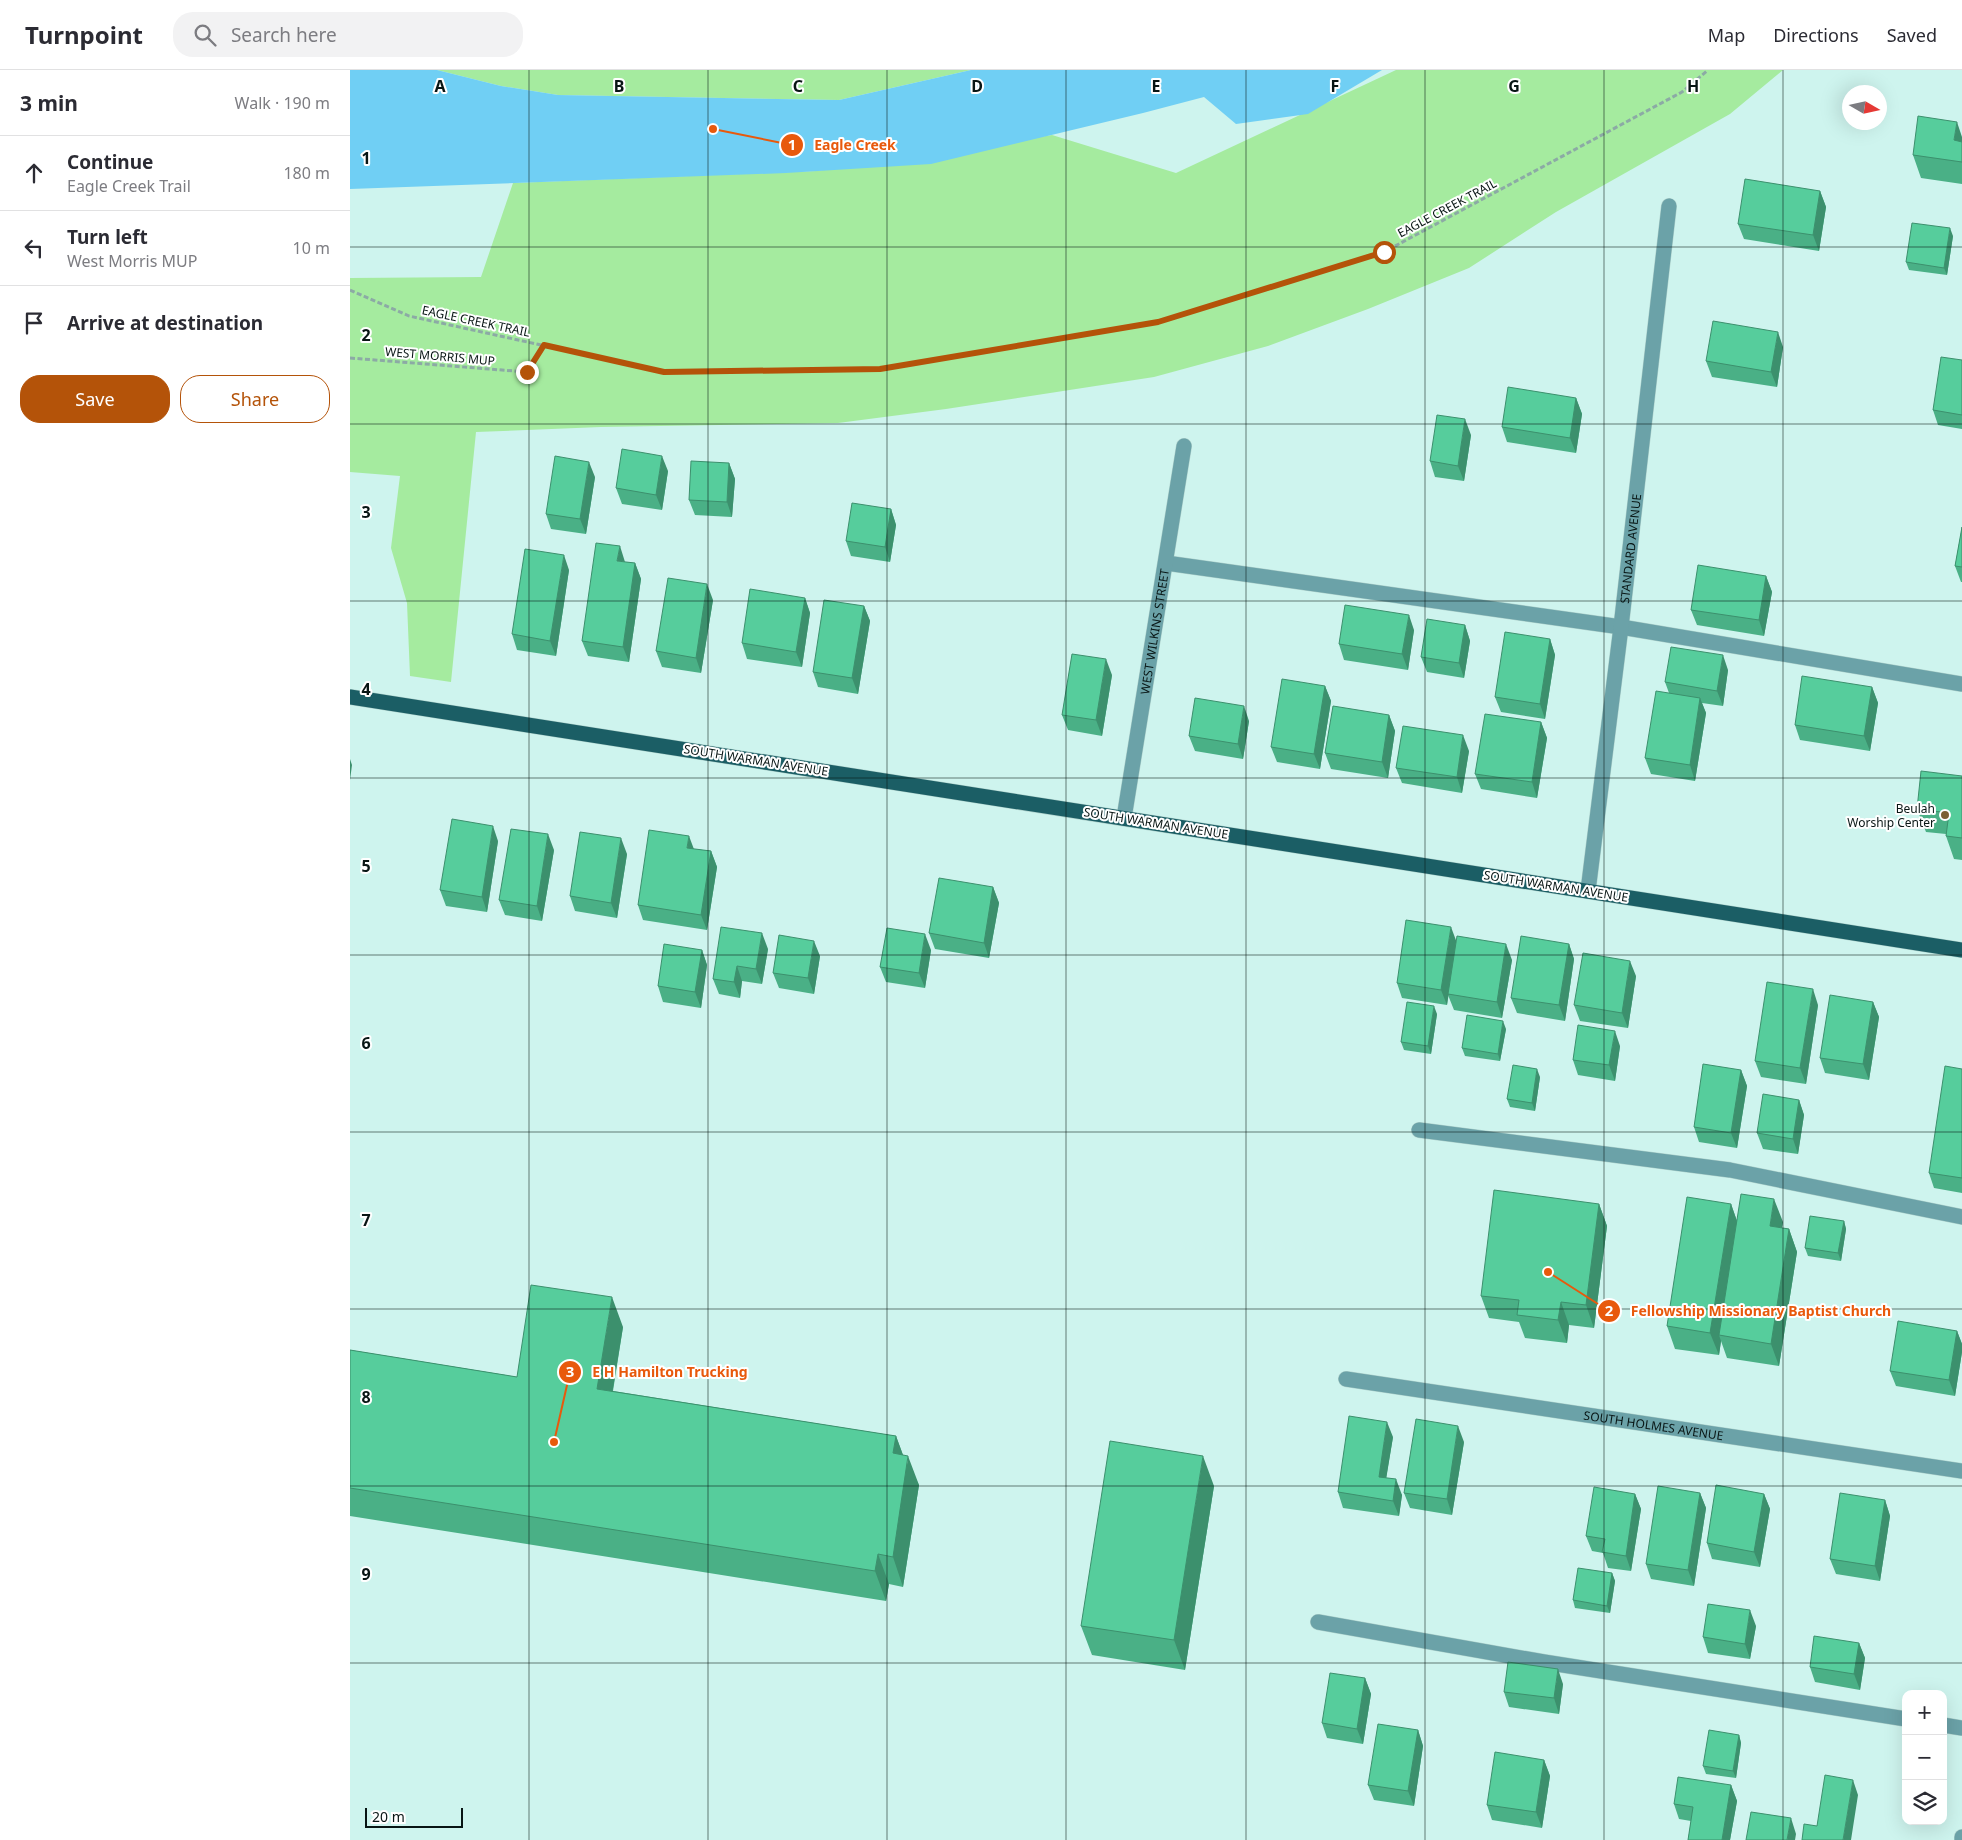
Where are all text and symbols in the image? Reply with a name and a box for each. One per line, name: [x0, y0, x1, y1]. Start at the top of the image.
search box: [173, 12, 523, 57]
text: Turnpoint: [25, 18, 143, 51]
icon: search: [191, 21, 219, 49]
text: Search here: [231, 22, 337, 48]
text: Map: [1708, 23, 1745, 47]
text: Directions: [1773, 23, 1859, 47]
text: Saved: [1887, 23, 1937, 47]
text: A: [434, 75, 446, 97]
text: B: [614, 75, 624, 97]
text: C: [793, 75, 803, 97]
text: D: [971, 75, 983, 97]
text: E: [1152, 75, 1161, 97]
text: F: [1331, 75, 1339, 97]
text: G: [1508, 75, 1520, 97]
text: H: [1687, 75, 1699, 97]
north arrow: [1842, 85, 1887, 130]
text: 3 min: [20, 89, 78, 117]
text: Walk · 190 m: [235, 92, 330, 114]
callout: Eagle Creek: [779, 131, 906, 160]
text: 1: [788, 134, 796, 154]
text: Eagle Creek: [814, 135, 896, 154]
text: 1: [361, 147, 371, 169]
text: Continue: [67, 149, 153, 175]
icon: ahead: [20, 159, 48, 187]
text: 180 m: [283, 162, 330, 184]
text: Eagle Creek Trail: [67, 175, 191, 197]
street label: EAGLE CREEK TRAIL: [1394, 175, 1500, 241]
text: Turn left: [67, 224, 148, 250]
icon: left: [20, 234, 48, 262]
text: 10 m: [293, 237, 330, 259]
route start: [1373, 241, 1396, 264]
text: West Morris MUP: [67, 250, 197, 272]
street label: EAGLE CREEK TRAIL: [420, 301, 532, 341]
icon: arrive: [20, 309, 48, 337]
text: Arrive at destination: [67, 310, 263, 336]
text: 2: [361, 324, 371, 346]
street label: WEST MORRIS MUP: [384, 343, 496, 369]
route end: [516, 361, 539, 384]
button: Save: [20, 375, 170, 423]
button: Share: [180, 375, 330, 423]
street label: STANDARD AVENUE: [1615, 493, 1645, 604]
text: 3: [361, 501, 371, 523]
street label: WEST WILKINS STREET: [1136, 567, 1173, 695]
text: 4: [361, 678, 371, 700]
street label: SOUTH WARMAN AVENUE: [683, 740, 829, 780]
place label: Beulah Worship Center: [1847, 800, 1935, 831]
street label: SOUTH WARMAN AVENUE: [1083, 803, 1229, 843]
marker: Beulah Worship Center: [1939, 809, 1951, 821]
text: 5: [361, 855, 371, 877]
street label: SOUTH WARMAN AVENUE: [1483, 866, 1629, 906]
text: 6: [361, 1032, 371, 1054]
text: 7: [361, 1209, 371, 1231]
callout: Fellowship Missionary Baptist Church: [1596, 1296, 1902, 1325]
text: 2: [1605, 1300, 1614, 1320]
text: Fellowship Missionary Baptist Church: [1631, 1301, 1891, 1320]
callout: E H Hamilton Trucking: [557, 1357, 758, 1386]
text: 3: [566, 1361, 574, 1381]
text: E H Hamilton Trucking: [592, 1362, 748, 1381]
text: 8: [361, 1386, 371, 1408]
street label: SOUTH HOLMES AVENUE: [1583, 1406, 1725, 1444]
text: 9: [361, 1563, 371, 1585]
map controls: [1902, 1690, 1947, 1825]
button: +: [1902, 1690, 1947, 1735]
button: −: [1902, 1735, 1947, 1780]
button: layers: [1902, 1780, 1947, 1825]
scale bar: [365, 1805, 462, 1828]
text: 20 m: [372, 1807, 405, 1826]

